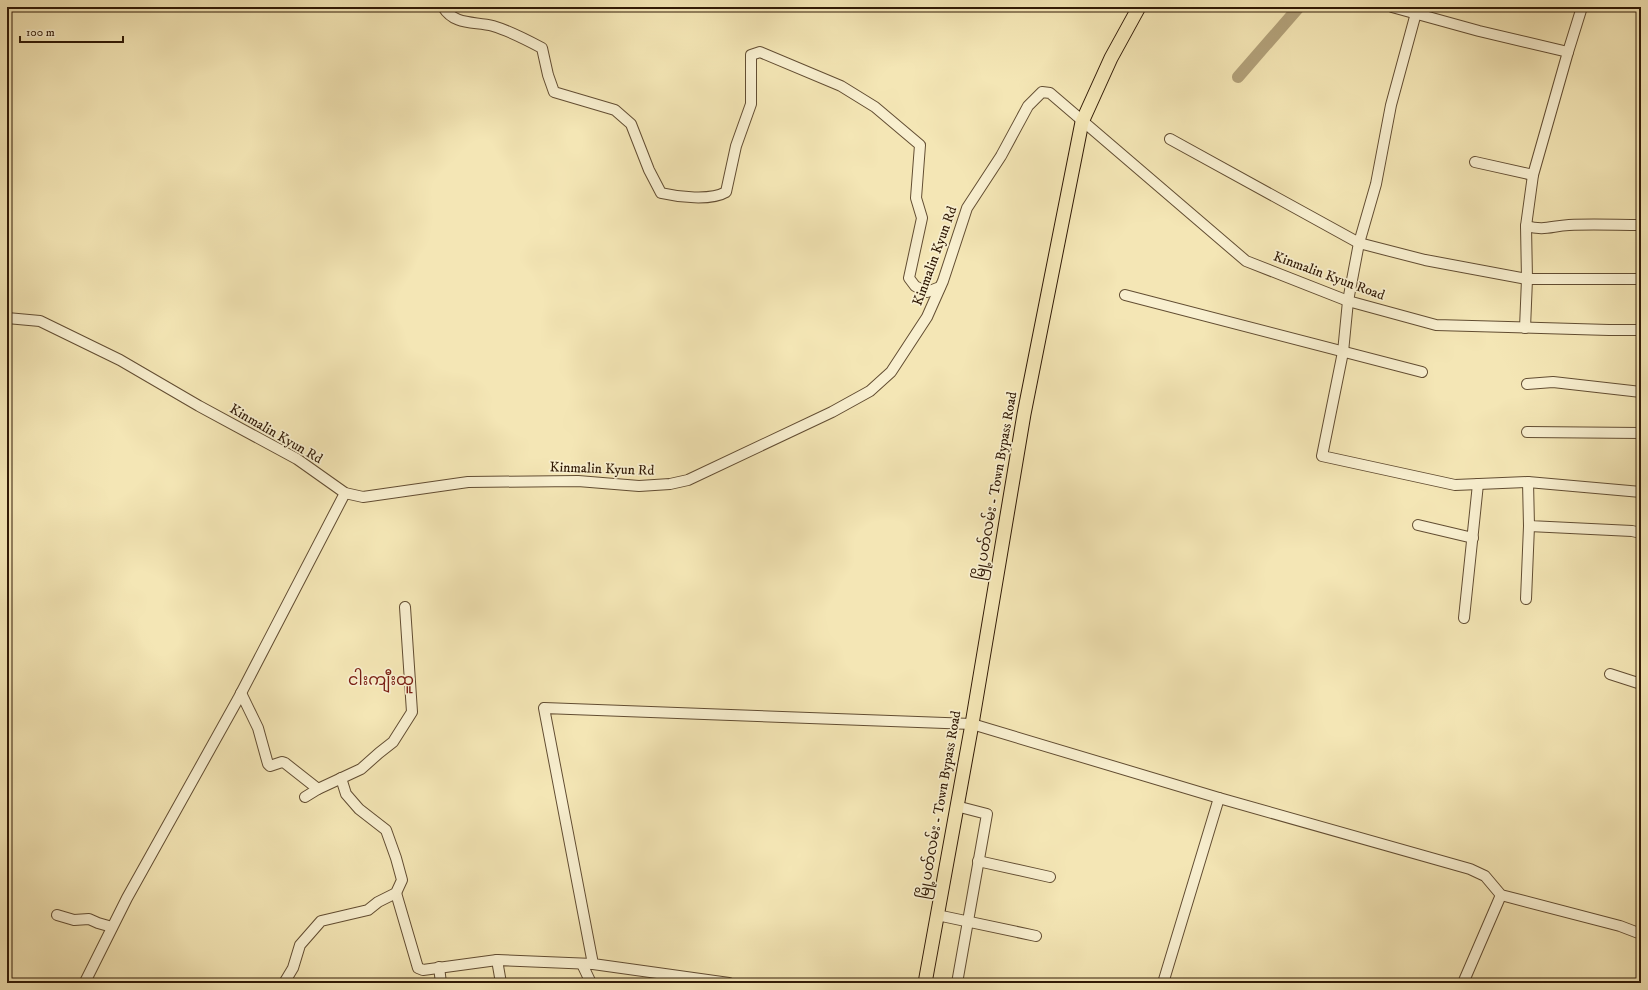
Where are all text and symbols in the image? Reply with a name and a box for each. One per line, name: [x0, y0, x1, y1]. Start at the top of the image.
scale bar: [20, 18, 123, 44]
text: 100 m: [26, 25, 55, 40]
street label: Kinmalin Kyun Rd: [909, 204, 961, 308]
street label: Kinmalin Kyun Road: [1271, 247, 1387, 305]
street label: မြို့ပတ်လမ်း - Town Bypass Road: [969, 390, 1023, 582]
street label: Kinmalin Kyun Rd: [226, 400, 326, 468]
street label: Kinmalin Kyun Rd: [549, 458, 655, 480]
district label: ငါးကျီးထူ: [348, 668, 414, 694]
street label: မြို့ပတ်လမ်း - Town Bypass Road: [913, 709, 967, 901]

